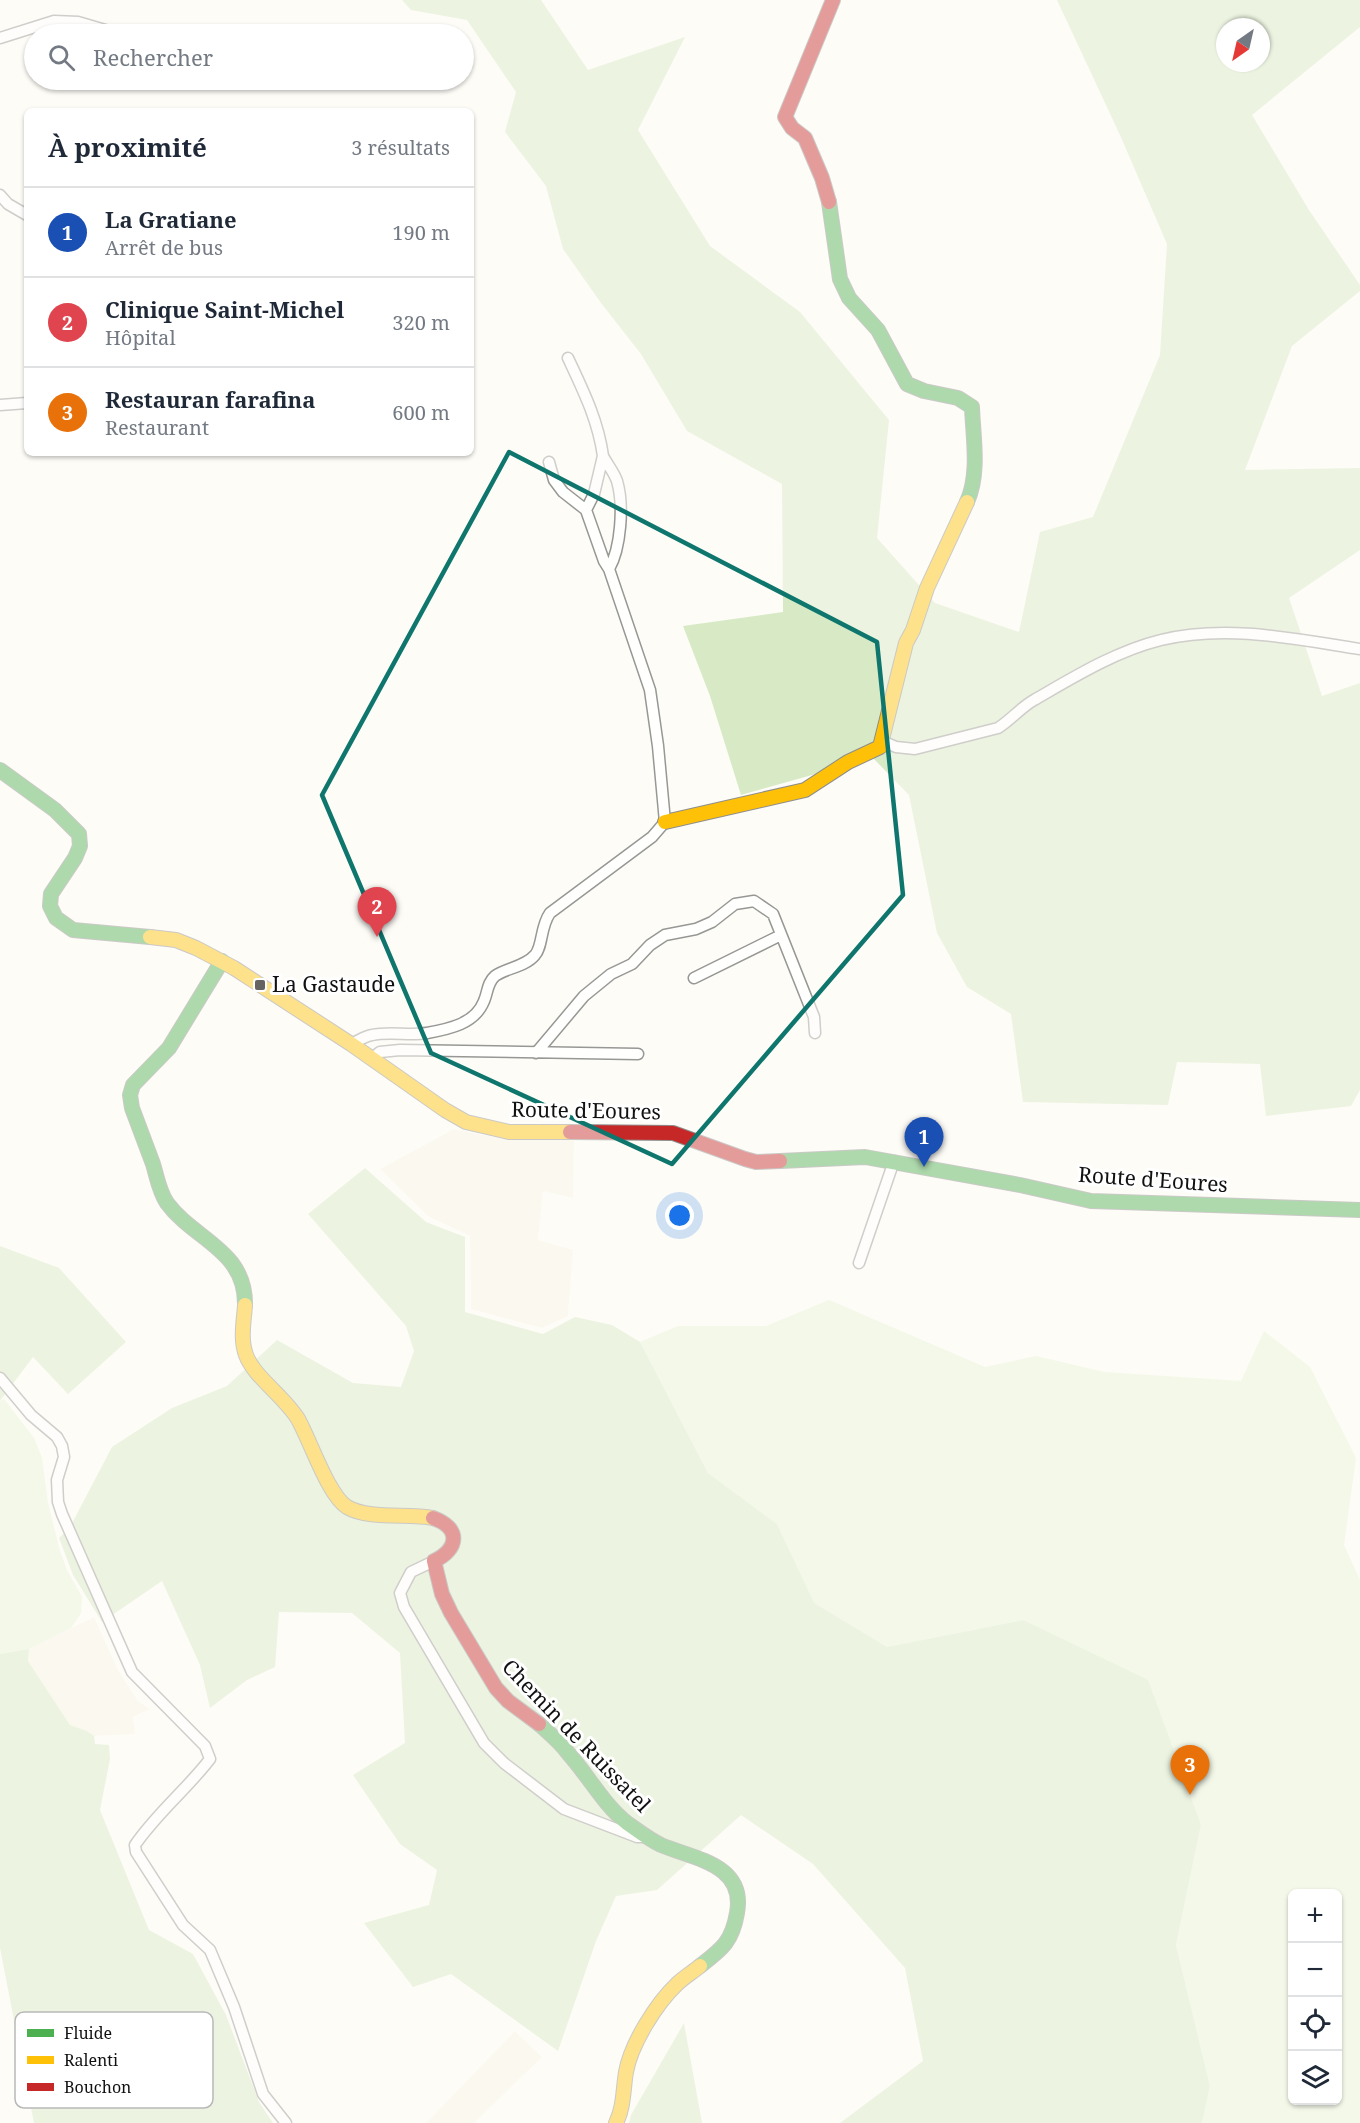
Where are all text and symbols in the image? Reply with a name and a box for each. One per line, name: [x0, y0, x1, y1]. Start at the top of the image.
north arrow: [1216, 18, 1270, 72]
search box: [24, 24, 474, 90]
icon: search: [45, 41, 78, 74]
text: Rechercher: [93, 42, 213, 72]
text: À proximité: [48, 129, 207, 165]
text: 3 résultats: [351, 134, 450, 161]
text: La Gratiane: [105, 204, 237, 234]
text: 1: [62, 219, 73, 246]
text: 190 m: [392, 219, 450, 246]
text: Arrêt de bus: [105, 234, 223, 261]
text: Clinique Saint-Michel: [105, 294, 344, 324]
text: 2: [62, 309, 73, 336]
text: 320 m: [392, 309, 450, 336]
text: Hôpital: [105, 324, 176, 351]
text: Restauran farafina: [105, 384, 315, 414]
text: 3: [62, 399, 73, 426]
text: 600 m: [392, 399, 450, 426]
text: Restaurant: [105, 414, 209, 441]
pin: 2: [358, 888, 397, 937]
place label: La Gastaude: [272, 970, 395, 998]
marker: La Gastaude: [253, 978, 267, 992]
street label: Route d'Eoures: [511, 1095, 661, 1125]
pin: 1: [904, 1118, 944, 1167]
street label: Route d'Eoures: [1077, 1160, 1229, 1198]
your location: [665, 1201, 694, 1230]
street label: Chemin de Ruissatel: [496, 1653, 657, 1818]
pin: 3: [1170, 1746, 1210, 1795]
map controls: [1288, 1889, 1342, 2105]
button: +: [1288, 1889, 1342, 1943]
button: −: [1288, 1943, 1342, 1997]
button: locate: [1288, 1997, 1342, 2051]
legend: [15, 2012, 213, 2108]
text: Fluide: [64, 2022, 112, 2044]
text: Ralenti: [64, 2049, 118, 2071]
button: layers: [1288, 2051, 1342, 2105]
text: Bouchon: [64, 2076, 131, 2098]

